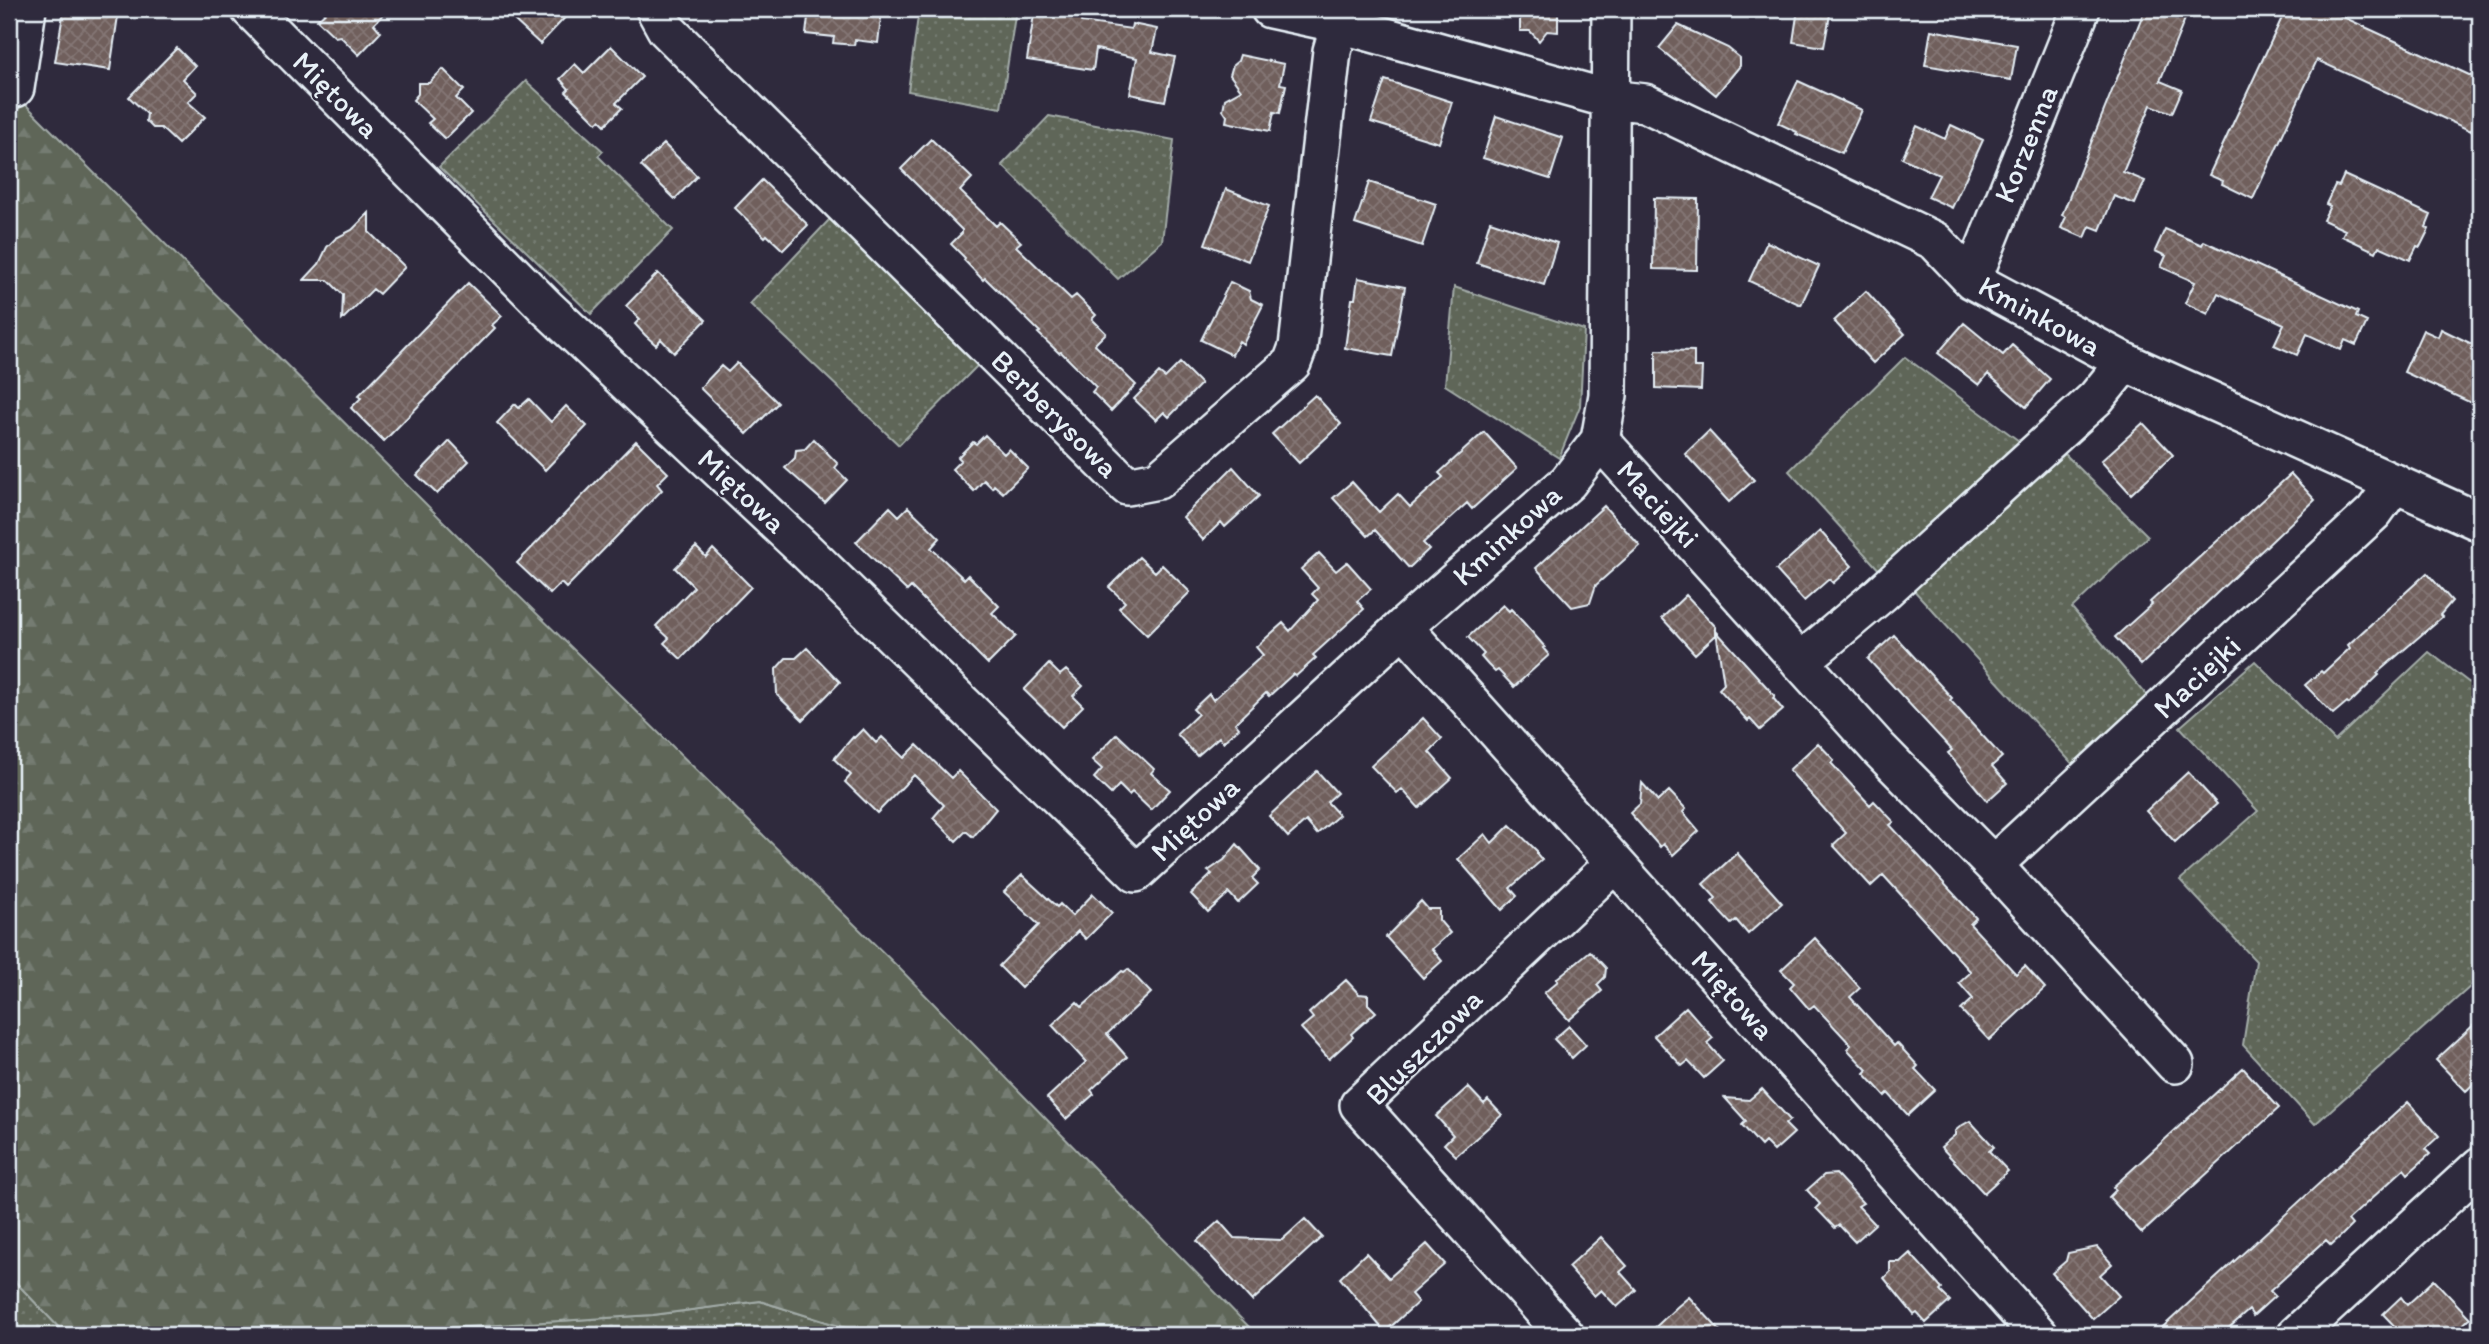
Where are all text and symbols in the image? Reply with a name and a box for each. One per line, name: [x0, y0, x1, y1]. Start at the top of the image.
street label: Miętowa: [285, 43, 388, 146]
street label: Korzenna: [1985, 79, 2066, 208]
street label: Kminkowa: [1972, 267, 2108, 365]
street label: Berberysowa: [984, 342, 1127, 486]
street label: Miętowa: [690, 440, 795, 541]
street label: Maciejki: [1609, 452, 1708, 555]
street label: Kminkowa: [1444, 476, 1569, 593]
street label: Maciejki: [2145, 627, 2248, 726]
street label: Miętowa: [1143, 768, 1247, 869]
street label: Miętowa: [1683, 942, 1784, 1048]
street label: Bluszczowa: [1357, 980, 1490, 1113]

